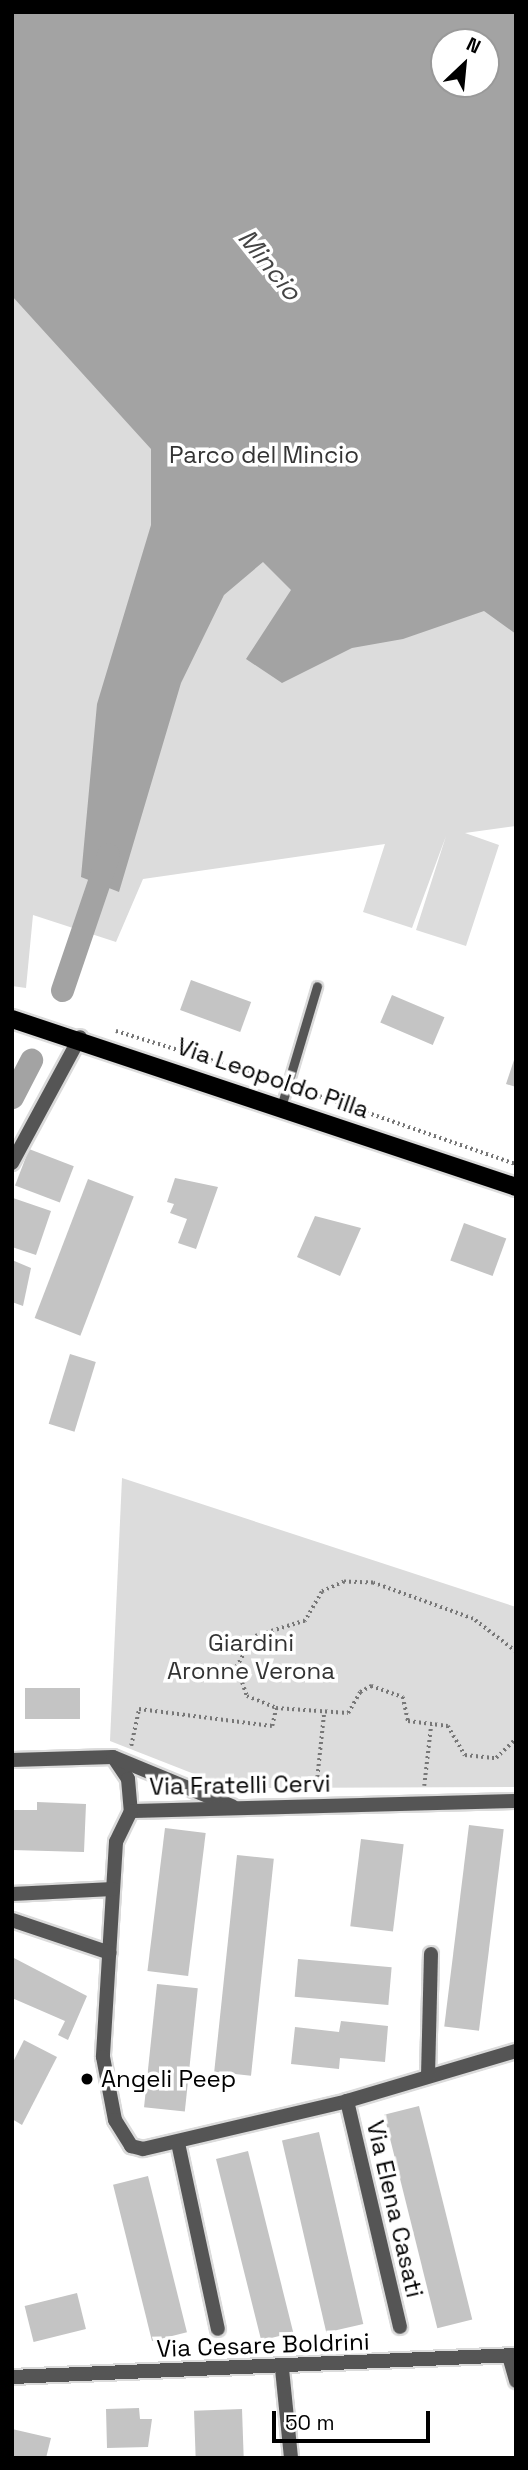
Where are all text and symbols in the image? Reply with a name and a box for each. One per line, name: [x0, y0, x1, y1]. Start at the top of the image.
north arrow: [430, 28, 500, 98]
text: N: [462, 31, 485, 59]
water label: Mincio: [231, 223, 307, 307]
park label: Parco del Mincio: [169, 441, 359, 469]
street label: Via Leopoldo Pilla: [173, 1032, 373, 1124]
park label: Giardini Aronne Verona: [167, 1629, 335, 1685]
street label: Via Fratelli Cervi: [149, 1769, 331, 1801]
place label: Angeli Peep: [101, 2065, 236, 2093]
marker: Angeli Peep: [79, 2071, 95, 2087]
street label: Via Elena Casati: [361, 2118, 429, 2300]
street label: Via Cesare Boldrini: [156, 2327, 370, 2363]
scale bar: [276, 2396, 434, 2440]
text: 50 m: [285, 2409, 335, 2436]

